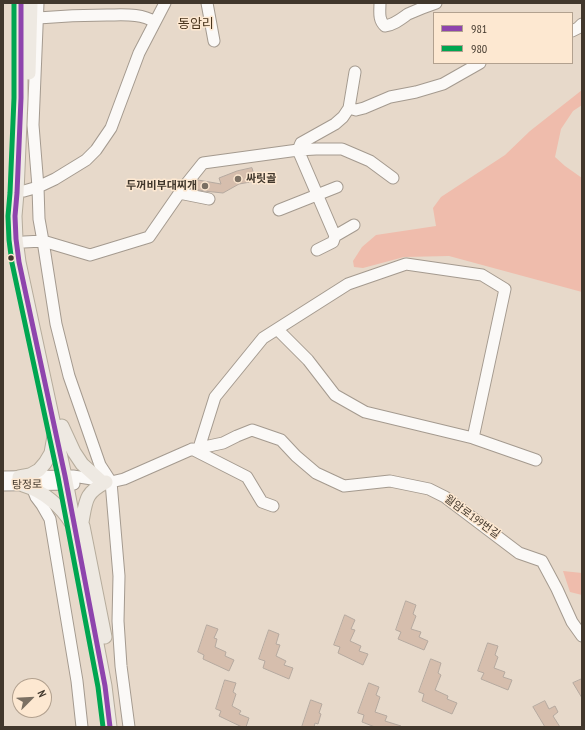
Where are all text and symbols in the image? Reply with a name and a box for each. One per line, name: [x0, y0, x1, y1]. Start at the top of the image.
legend: [433, 12, 573, 64]
district label: 동암리: [178, 16, 214, 32]
text: 981: [471, 21, 487, 36]
text: 980: [471, 41, 487, 56]
place label: 싸릿골: [246, 172, 276, 186]
marker: 싸릿골: [233, 174, 243, 184]
place label: 두꺼비부대찌개: [126, 179, 197, 193]
marker: 두꺼비부대찌개: [200, 181, 210, 191]
unlabelled marker: [6, 253, 16, 263]
street label: 탕정로: [12, 478, 42, 492]
street label: 월암로199번길: [442, 492, 502, 542]
north arrow: [12, 678, 52, 718]
text: N: [34, 688, 50, 699]

